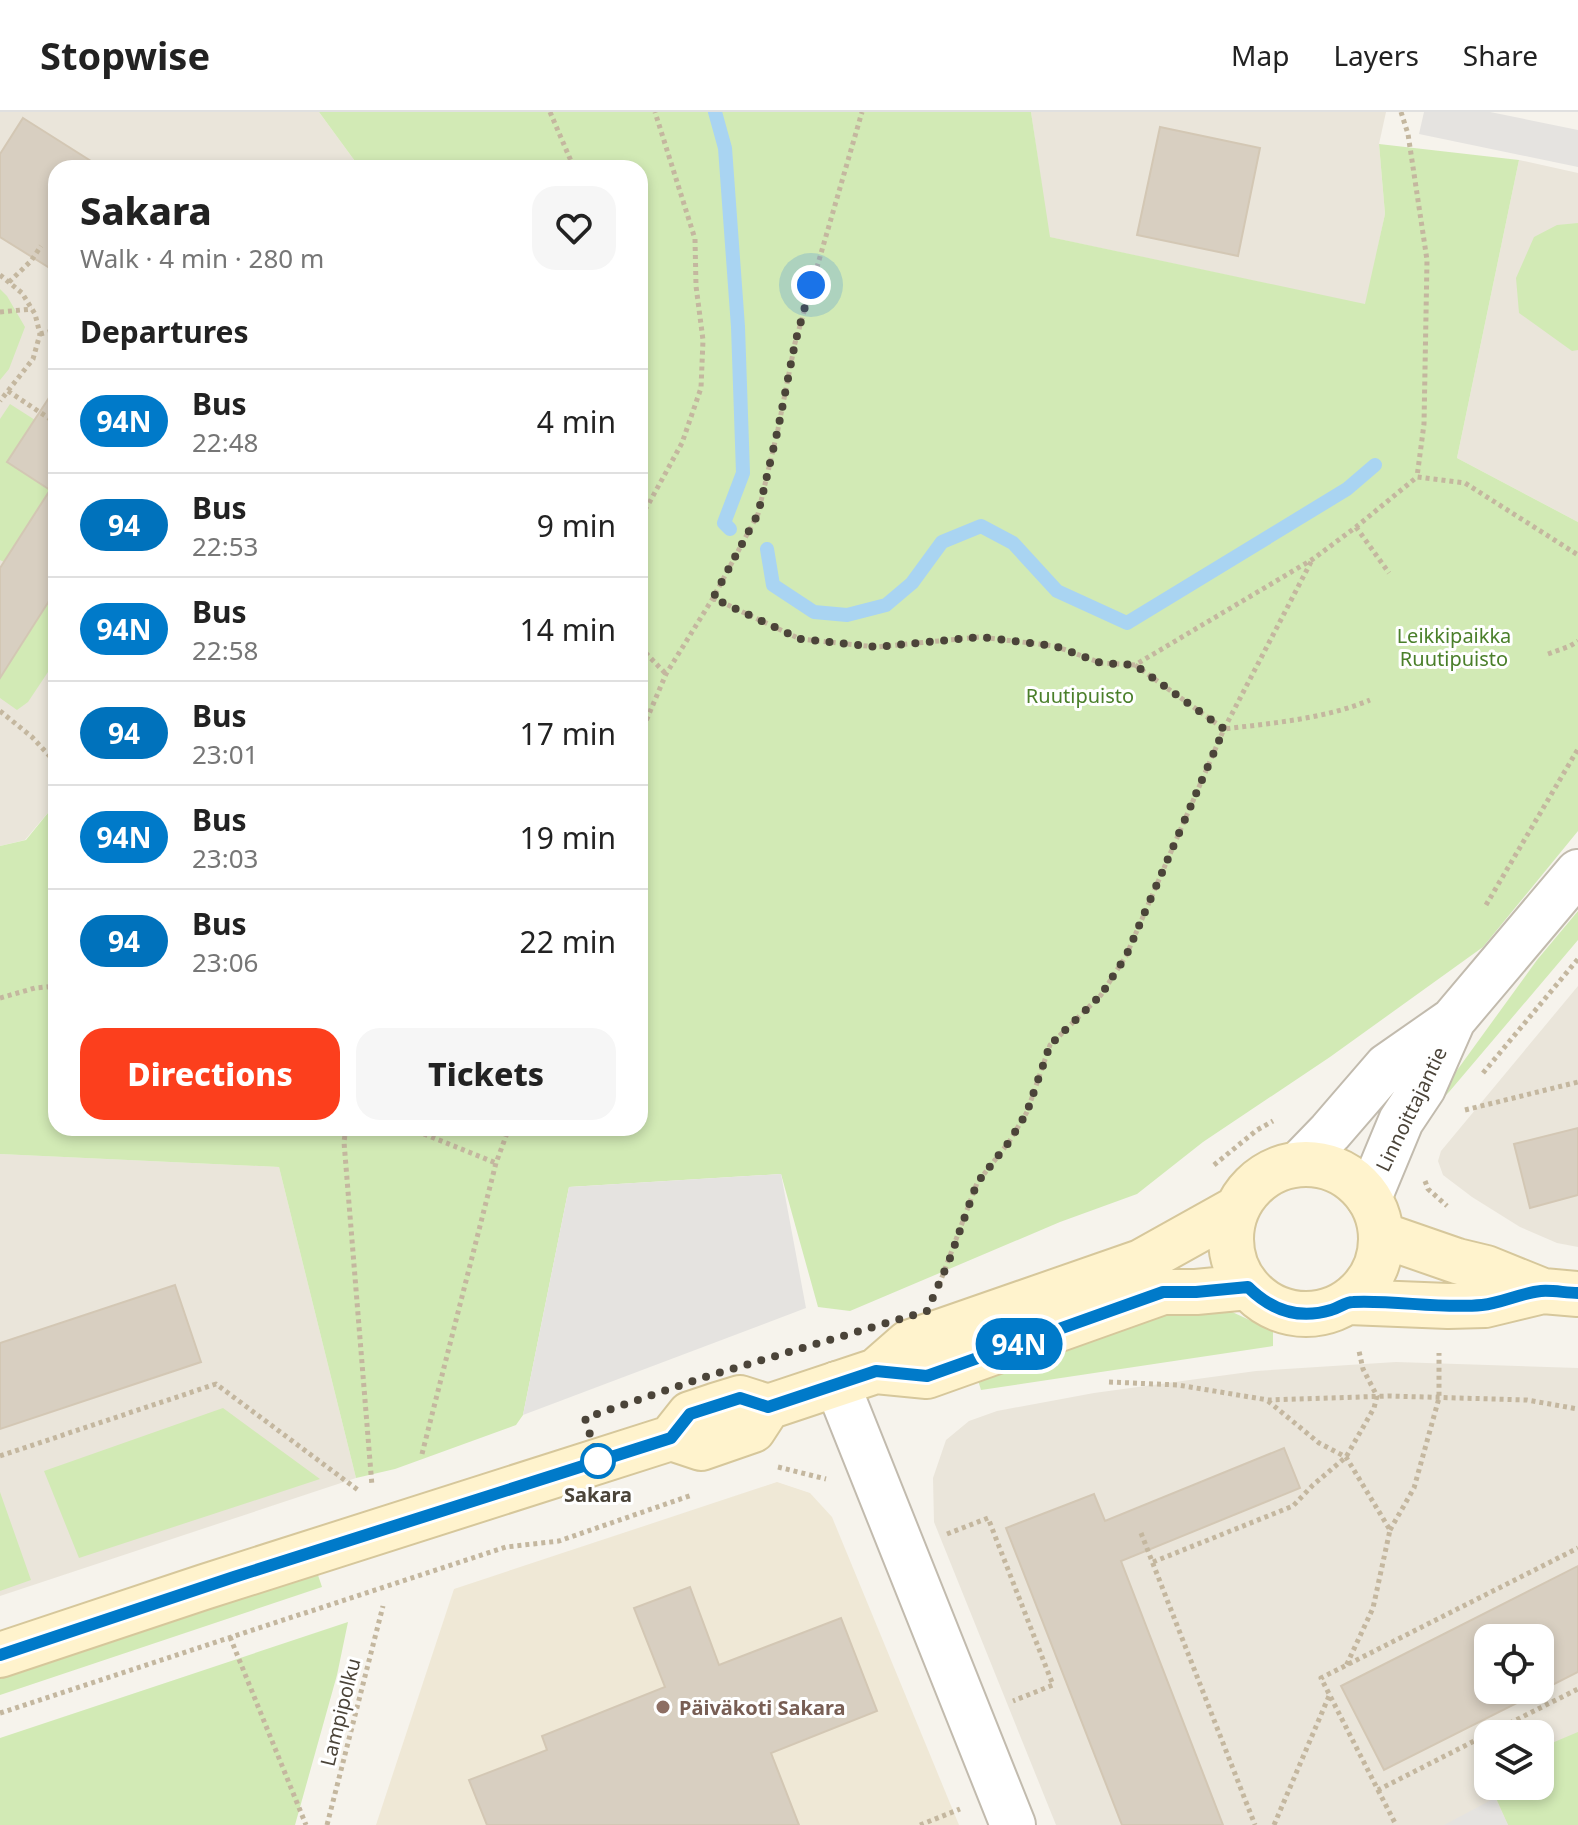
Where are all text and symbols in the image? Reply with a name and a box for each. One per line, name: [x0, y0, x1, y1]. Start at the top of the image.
text: Stopwise: [40, 29, 210, 81]
text: Map: [1231, 36, 1289, 74]
text: Layers: [1333, 36, 1419, 74]
text: Share: [1463, 36, 1538, 74]
text: Sakara: [80, 184, 212, 236]
button: heart: [532, 186, 616, 270]
text: Walk · 4 min · 280 m: [80, 240, 324, 276]
your location: [791, 265, 831, 305]
text: Departures: [80, 311, 249, 352]
text: Bus: [192, 383, 247, 424]
text: 4 min: [537, 401, 616, 442]
text: 94N: [97, 402, 151, 440]
text: 22:48: [192, 424, 258, 460]
text: Bus: [192, 487, 247, 528]
text: 9 min: [537, 505, 616, 546]
text: 94: [108, 506, 140, 544]
text: 22:53: [192, 528, 258, 564]
text: Bus: [192, 591, 247, 632]
text: 14 min: [520, 609, 616, 650]
text: 94N: [97, 610, 151, 648]
park label: Leikkipaikka Ruutipuisto: [1397, 622, 1511, 672]
text: 22:58: [192, 632, 258, 668]
park label: Ruutipuisto: [1026, 682, 1134, 709]
text: Bus: [192, 695, 247, 736]
text: 17 min: [520, 713, 616, 754]
text: 94: [108, 714, 140, 752]
text: 23:01: [192, 736, 258, 772]
text: Bus: [192, 799, 247, 840]
text: 19 min: [520, 817, 616, 858]
text: 94N: [97, 818, 151, 856]
text: 23:03: [192, 840, 258, 876]
text: Bus: [192, 903, 247, 944]
text: 22 min: [520, 921, 616, 962]
text: 94: [108, 922, 140, 960]
text: 23:06: [192, 944, 258, 980]
button: Directions: [80, 1028, 340, 1120]
button: Tickets: [356, 1028, 616, 1120]
street label: Linnoittajantie: [1369, 1042, 1453, 1176]
line badge: 94N: [973, 1318, 1065, 1370]
text: 94N: [992, 1325, 1046, 1363]
marker: Sakara: [581, 1444, 615, 1478]
place label: Sakara: [564, 1481, 632, 1508]
map controls: [1474, 1624, 1554, 1800]
button: locate: [1474, 1624, 1554, 1704]
street label: Lampipolku: [314, 1655, 366, 1769]
place label: Päiväkoti Sakara: [679, 1694, 845, 1721]
marker: Päiväkoti Sakara: [654, 1698, 672, 1716]
button: layers: [1474, 1720, 1554, 1800]

